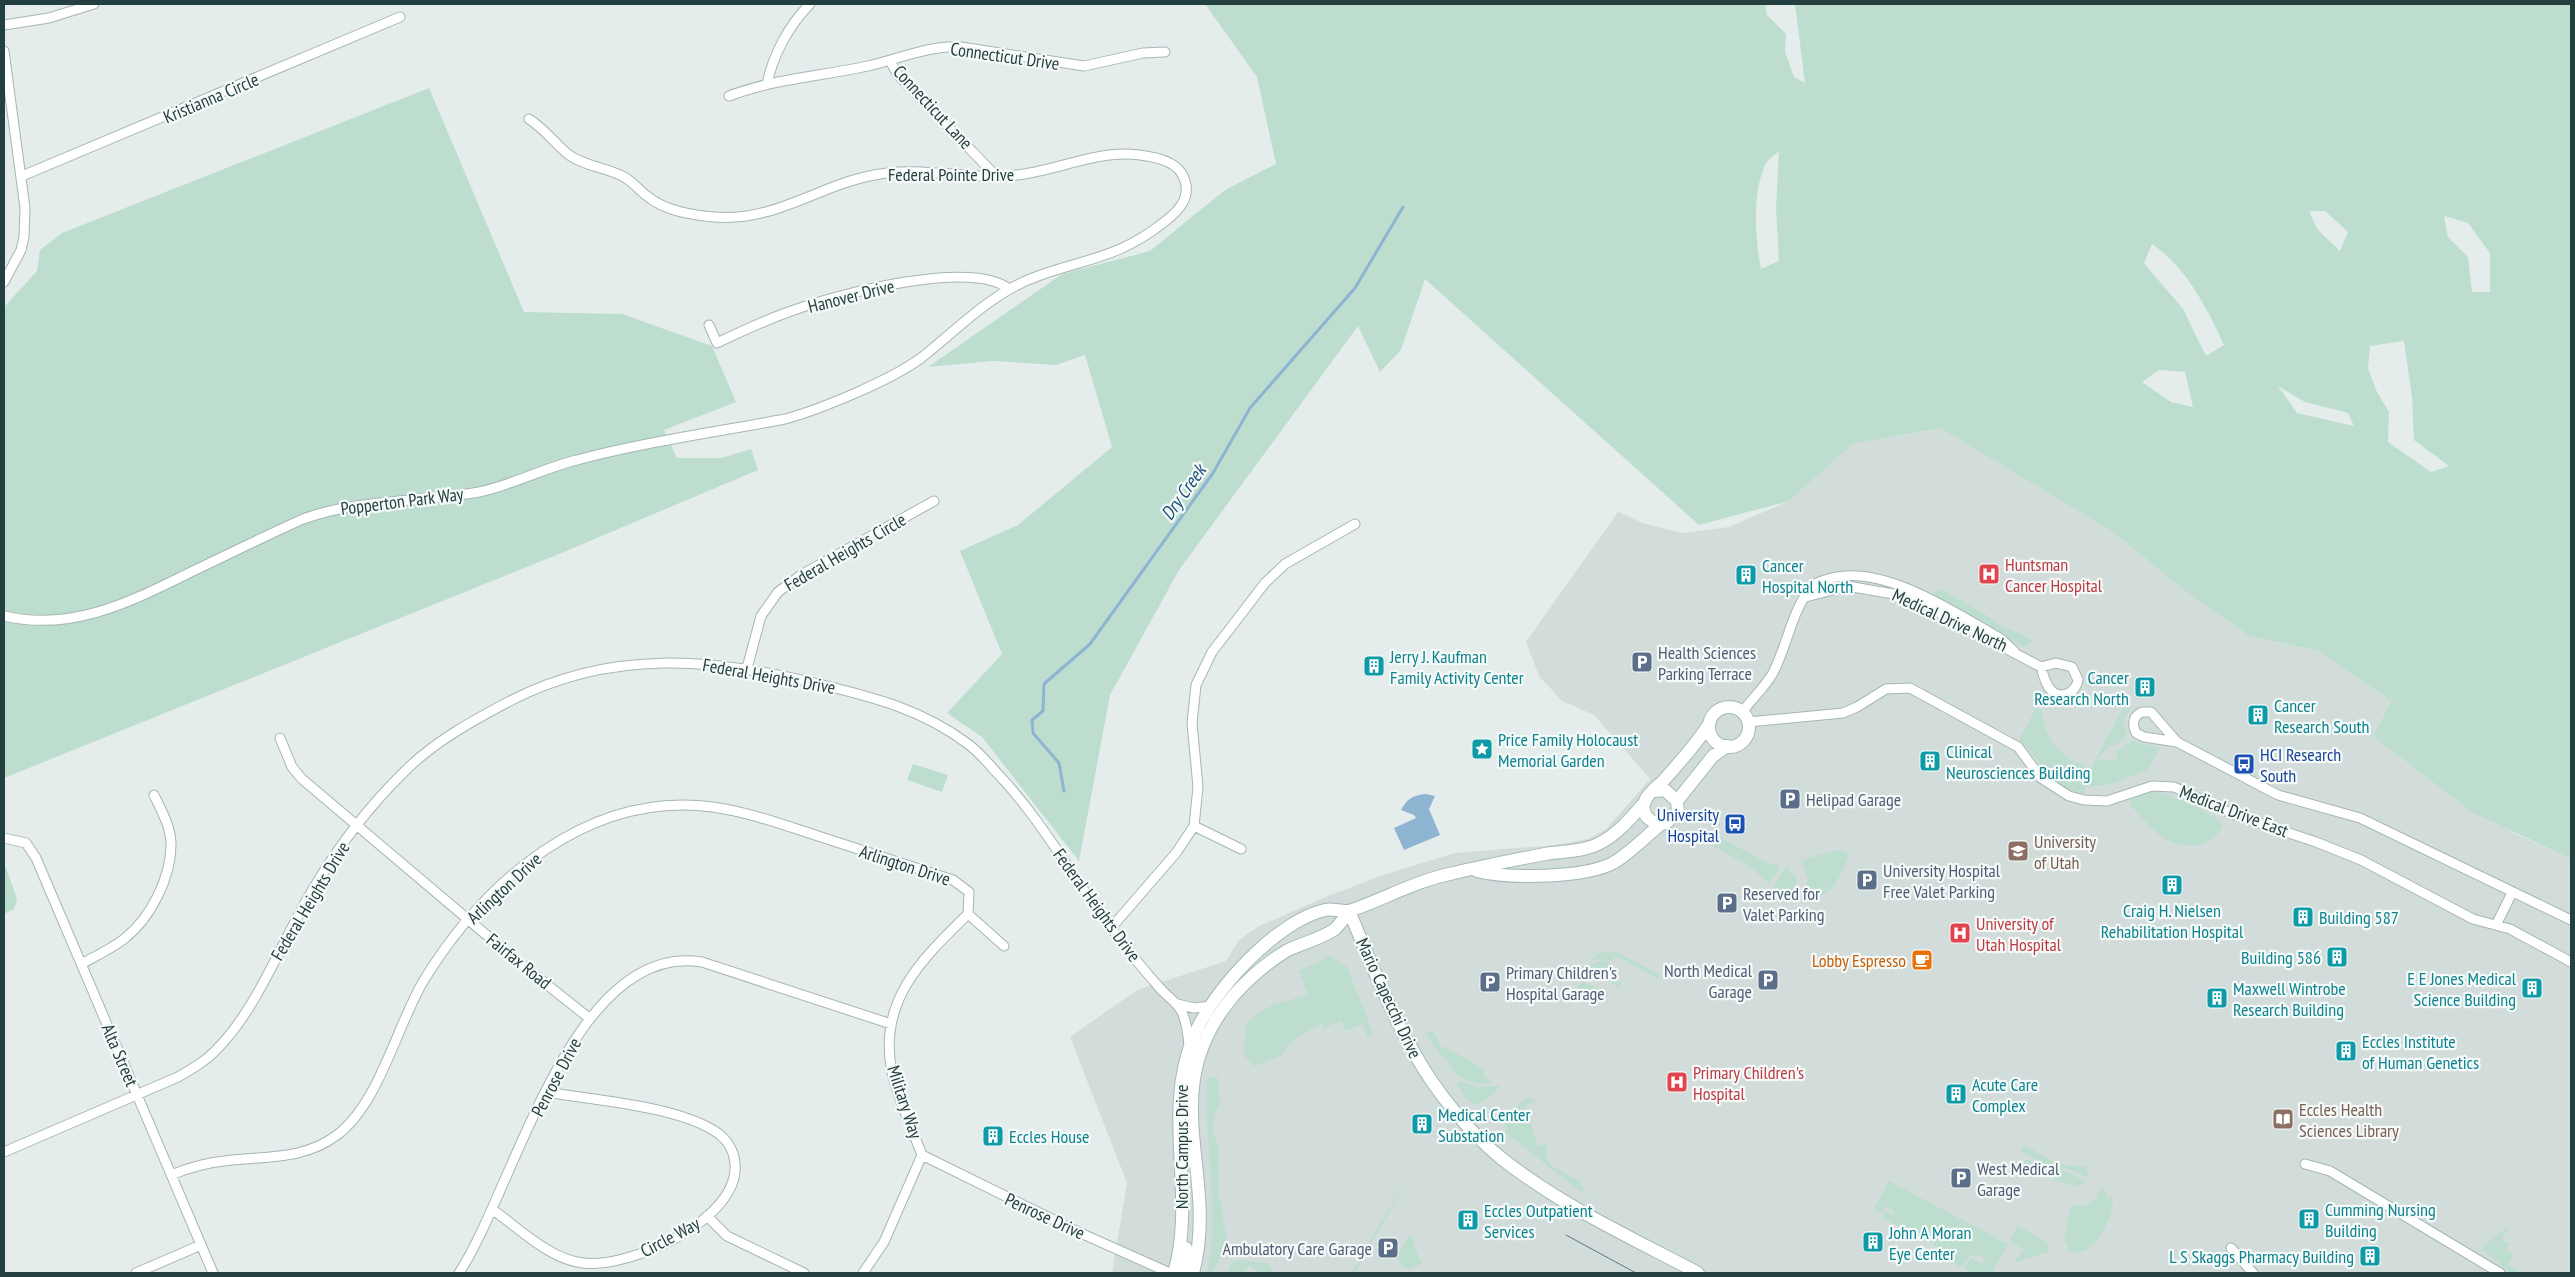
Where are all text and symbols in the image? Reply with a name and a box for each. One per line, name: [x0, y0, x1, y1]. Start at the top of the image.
street label: Connecticut Drive: [949, 37, 1061, 75]
street label: Connecticut Lane: [888, 60, 978, 154]
street label: Kristianna Circle: [160, 68, 262, 128]
street label: Federal Pointe Drive: [888, 163, 1014, 186]
street label: Hanover Drive: [805, 274, 897, 318]
water label: Dry Creek: [1155, 457, 1212, 524]
street label: Popperton Park Way: [339, 482, 465, 520]
street label: Federal Heights Circle: [780, 508, 910, 596]
place label: Huntsman Cancer Hospital: [2005, 553, 2103, 597]
place label: Cancer Hospital North: [1762, 554, 1853, 598]
hospital icon: Huntsman Cancer Hospital: [1977, 562, 2001, 586]
building icon: Cancer Hospital North: [1734, 563, 1758, 587]
street label: Medical Drive North: [1889, 583, 2011, 657]
place label: Health Sciences Parking Terrace: [1658, 641, 1756, 685]
place label: Jerry J. Kaufman Family Activity Center: [1389, 645, 1524, 689]
parking icon: Health Sciences Parking Terrace: [1630, 650, 1654, 674]
street label: Federal Heights Drive: [701, 653, 837, 699]
building icon: Jerry J. Kaufman Family Activity Center: [1362, 654, 1386, 678]
place label: Cancer Research North: [2034, 666, 2129, 710]
building icon: Cancer Research North: [2133, 675, 2157, 699]
place label: Cancer Research South: [2274, 694, 2369, 738]
building icon: Cancer Research South: [2246, 703, 2270, 727]
place label: Price Family Holocaust Memorial Garden: [1498, 728, 1638, 772]
place icon: Price Family Holocaust Memorial Garden: [1470, 737, 1494, 761]
place label: Clinical Neurosciences Building: [1946, 740, 2091, 784]
place label: HCI Research South: [2260, 743, 2341, 787]
building icon: Clinical Neurosciences Building: [1918, 749, 1942, 773]
bus stop icon: HCI Research South: [2232, 752, 2256, 776]
street label: Medical Drive East: [2176, 780, 2292, 842]
parking icon: Helipad Garage: [1778, 787, 1802, 811]
place label: Helipad Garage: [1806, 788, 1901, 811]
place label: University Hospital: [1657, 803, 1720, 847]
bus stop icon: University Hospital: [1723, 812, 1747, 836]
place label: University of Utah: [2034, 830, 2096, 874]
street label: Federal Heights Drive: [266, 837, 354, 965]
school or university icon: University of Utah: [2006, 839, 2030, 863]
street label: Arlington Drive: [857, 840, 953, 890]
street label: Federal Heights Drive: [1048, 844, 1146, 966]
street label: Arlington Drive: [462, 847, 546, 929]
place label: University Hospital Free Valet Parking: [1883, 859, 2001, 903]
parking icon: University Hospital Free Valet Parking: [1855, 868, 1879, 892]
building icon: Craig H. Nielsen Rehabilitation Hospital: [2160, 873, 2184, 897]
place label: Reserved for Valet Parking: [1742, 882, 1825, 926]
parking icon: Reserved for Valet Parking: [1715, 891, 1739, 915]
place label: Craig H. Nielsen Rehabilitation Hospital: [2101, 899, 2244, 943]
building icon: Building 587: [2291, 905, 2315, 929]
place label: Building 587: [2319, 906, 2399, 929]
place label: University of Utah Hospital: [1976, 912, 2062, 956]
hospital icon: University of Utah Hospital: [1948, 921, 1972, 945]
street label: Fairfax Road: [482, 928, 556, 994]
street label: Mario Capecchi Drive: [1351, 934, 1427, 1062]
building icon: Building 586: [2325, 945, 2349, 969]
place label: Building 586: [2241, 946, 2321, 969]
cafe icon: Lobby Espresso: [1910, 948, 1934, 972]
place label: Lobby Espresso: [1812, 949, 1906, 972]
place label: North Medical Garage: [1664, 959, 1753, 1003]
place label: Primary Children's Hospital Garage: [1506, 961, 1617, 1005]
place label: E E Jones Medical Science Building: [2407, 967, 2517, 1011]
parking icon: North Medical Garage: [1756, 968, 1780, 992]
parking icon: Primary Children's Hospital Garage: [1478, 970, 1502, 994]
building icon: E E Jones Medical Science Building: [2520, 976, 2544, 1000]
place label: Maxwell Wintrobe Research Building: [2233, 977, 2346, 1021]
building icon: Maxwell Wintrobe Research Building: [2205, 986, 2229, 1010]
street label: Alta Street: [97, 1020, 143, 1090]
place label: Eccles Institute of Human Genetics: [2362, 1030, 2479, 1074]
street label: Penrose Drive: [526, 1034, 586, 1120]
building icon: Eccles Institute of Human Genetics: [2334, 1039, 2358, 1063]
place label: Primary Children's Hospital: [1693, 1061, 1804, 1105]
street label: Military Way: [882, 1062, 928, 1142]
hospital icon: Primary Children's Hospital: [1665, 1070, 1689, 1094]
place label: Acute Care Complex: [1972, 1073, 2038, 1117]
building icon: Acute Care Complex: [1944, 1082, 1968, 1106]
street label: North Campus Drive: [1170, 1085, 1193, 1209]
place label: Eccles Health Sciences Library: [2299, 1098, 2399, 1142]
place label: Medical Center Substation: [1438, 1103, 1531, 1147]
library icon: Eccles Health Sciences Library: [2271, 1107, 2295, 1131]
building icon: Medical Center Substation: [1410, 1112, 1434, 1136]
building icon: Eccles House: [981, 1124, 1005, 1148]
place label: Eccles House: [1009, 1125, 1090, 1148]
place label: West Medical Garage: [1977, 1157, 2060, 1201]
parking icon: West Medical Garage: [1949, 1166, 1973, 1190]
street label: Penrose Drive: [1001, 1187, 1089, 1245]
place label: Cumming Nursing Building: [2325, 1198, 2436, 1242]
place label: Eccles Outpatient Services: [1484, 1199, 1593, 1243]
building icon: Cumming Nursing Building: [2297, 1207, 2321, 1231]
building icon: Eccles Outpatient Services: [1456, 1208, 1480, 1232]
street label: Circle Way: [636, 1212, 704, 1262]
place label: John A Moran Eye Center: [1888, 1221, 1971, 1265]
building icon: John A Moran Eye Center: [1861, 1230, 1885, 1254]
parking icon: Ambulatory Care Garage: [1376, 1236, 1400, 1260]
place label: Ambulatory Care Garage: [1222, 1237, 1372, 1260]
building icon: L S Skaggs Pharmacy Building: [2358, 1244, 2382, 1268]
place label: L S Skaggs Pharmacy Building: [2169, 1245, 2354, 1268]

